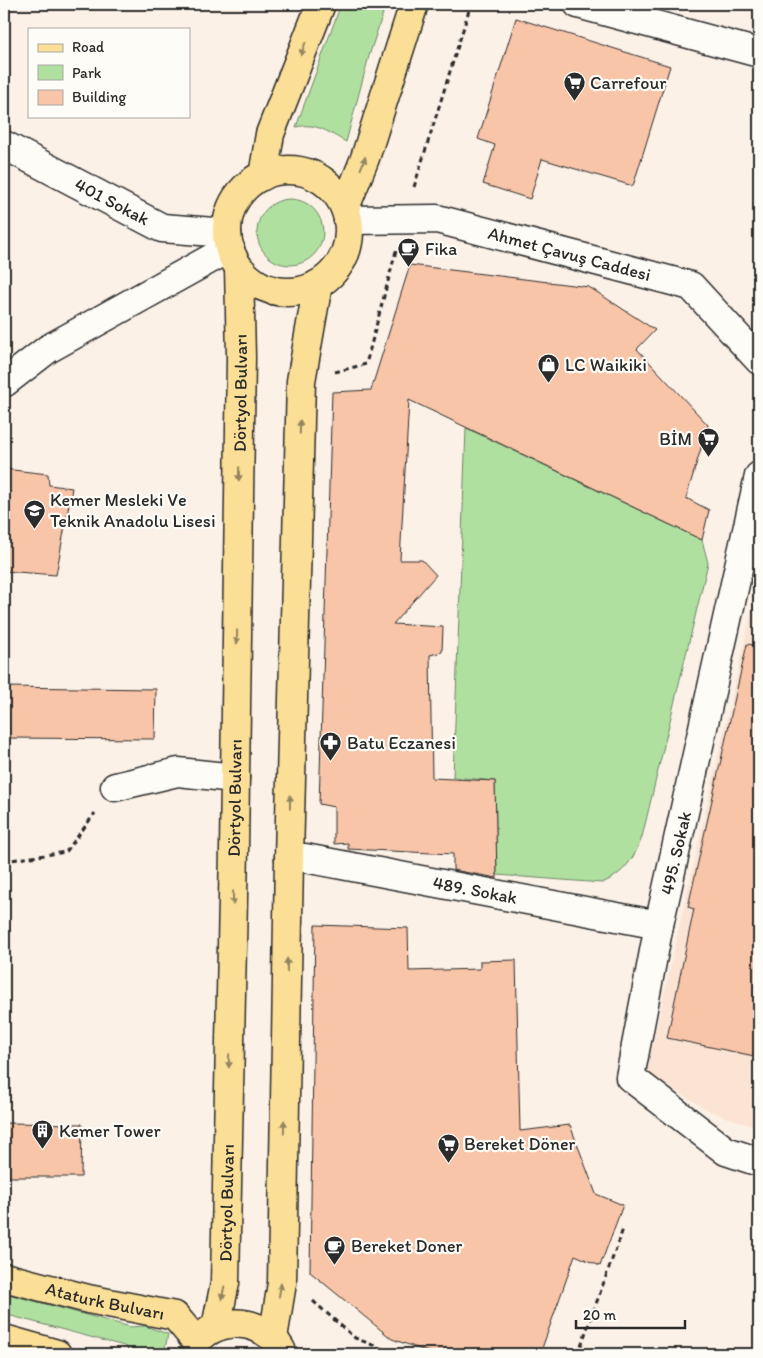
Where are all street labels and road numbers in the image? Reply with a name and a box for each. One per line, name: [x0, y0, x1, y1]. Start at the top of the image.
street label: 401 Sokak: [71, 173, 153, 230]
street label: Ahmet Çavuş Caddesi: [486, 222, 653, 286]
street label: Dörtyol Bulvarı: [229, 334, 252, 452]
street label: Dörtyol Bulvarı: [223, 739, 247, 857]
street label: 495. Sokak: [656, 809, 696, 897]
street label: 489. Sokak: [431, 871, 519, 909]
street label: Dörtyol Bulvarı: [214, 1144, 239, 1262]
street label: Ataturk Bulvarı: [43, 1277, 166, 1325]

